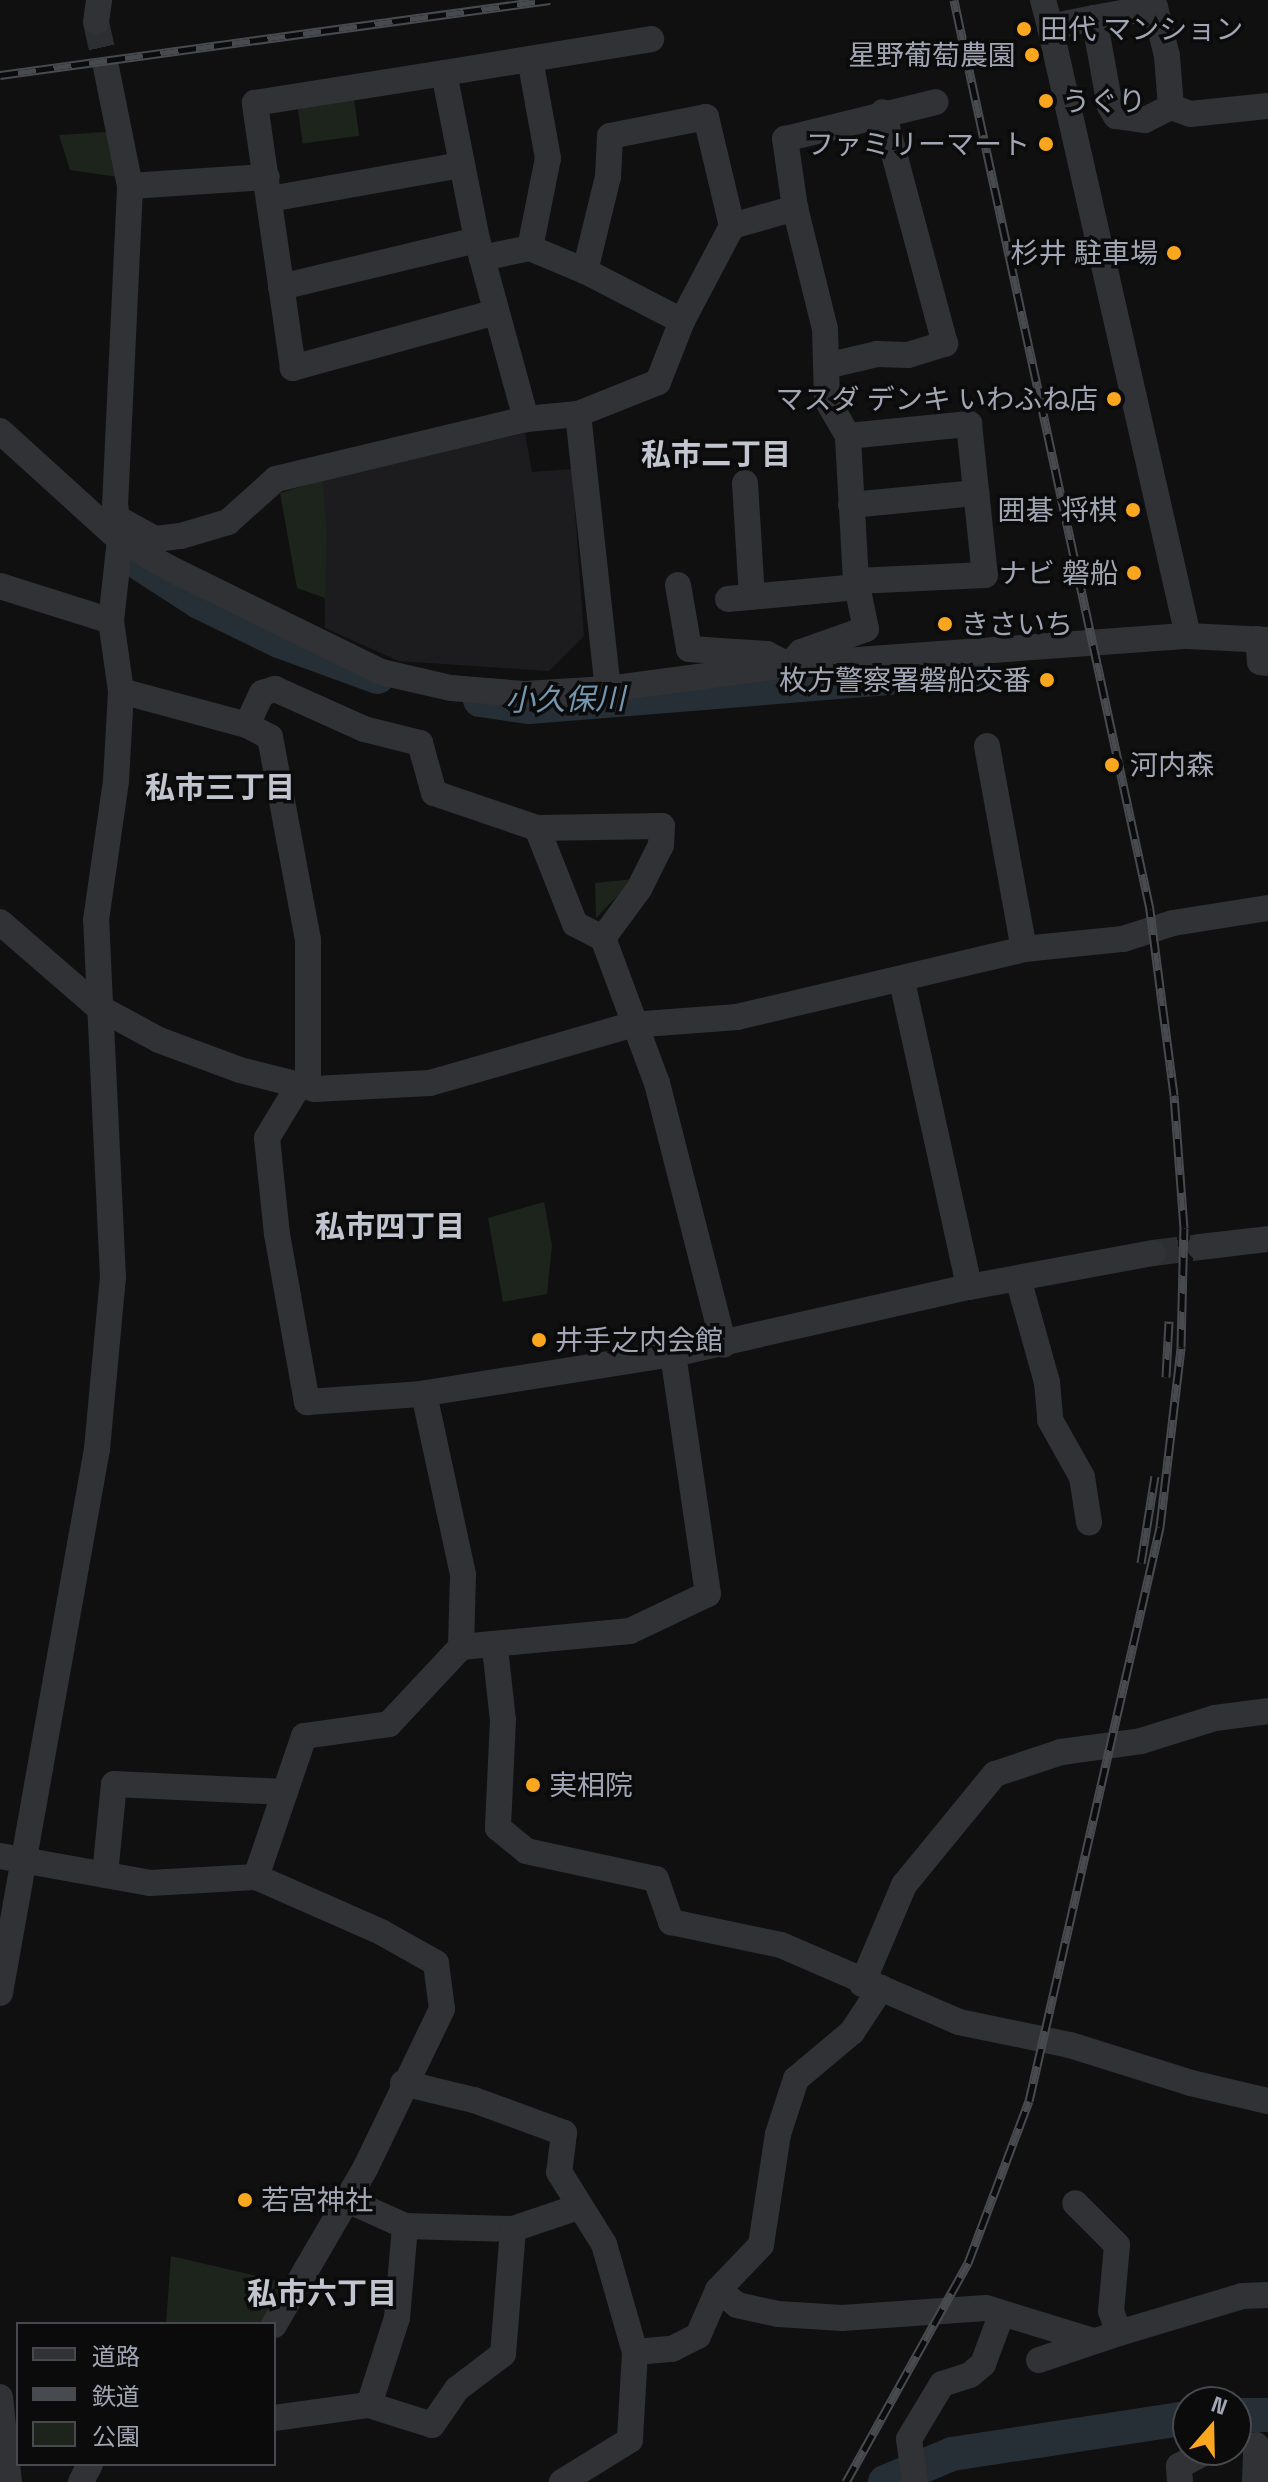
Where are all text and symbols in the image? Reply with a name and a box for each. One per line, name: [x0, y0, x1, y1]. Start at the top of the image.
place label: 田代 マンション: [1040, 12, 1243, 46]
marker: 田代 マンション: [1015, 20, 1033, 38]
place label: 星野葡萄農園: [848, 38, 1016, 72]
marker: 星野葡萄農園: [1023, 46, 1041, 64]
place label: うぐり: [1062, 84, 1146, 118]
marker: うぐり: [1037, 92, 1055, 110]
place label: ファミリーマート: [806, 127, 1030, 161]
marker: ファミリーマート: [1037, 135, 1055, 153]
place label: 杉井 駐車場: [1011, 236, 1158, 270]
marker: 杉井 駐車場: [1165, 244, 1183, 262]
place label: マスダ デンキ いわふね店: [776, 382, 1098, 416]
marker: マスダ デンキ いわふね店: [1105, 390, 1123, 408]
district label: 私市二丁目: [641, 437, 791, 473]
place label: 囲碁 将棋: [998, 493, 1117, 527]
marker: 囲碁 将棋: [1124, 501, 1142, 519]
place label: ナビ 磐船: [999, 556, 1118, 590]
marker: ナビ 磐船: [1125, 564, 1143, 582]
place label: きさいち: [961, 607, 1073, 641]
marker: きさいち: [936, 615, 954, 633]
place label: 枚方警察署磐船交番: [779, 663, 1031, 697]
marker: 枚方警察署磐船交番: [1038, 671, 1056, 689]
water label: 小久保川: [505, 681, 625, 719]
place label: 河内森: [1130, 748, 1214, 782]
marker: 河内森: [1101, 754, 1123, 776]
district label: 私市三丁目: [145, 770, 295, 806]
district label: 私市四丁目: [315, 1209, 465, 1245]
place label: 井手之内会館: [555, 1323, 723, 1357]
marker: 井手之内会館: [530, 1331, 548, 1349]
place label: 実相院: [549, 1768, 633, 1802]
marker: 実相院: [524, 1776, 542, 1794]
place label: 若宮神社: [261, 2183, 373, 2217]
marker: 若宮神社: [236, 2191, 254, 2209]
district label: 私市六丁目: [247, 2276, 397, 2312]
legend: [16, 2322, 276, 2466]
text: 道路: [92, 2341, 140, 2372]
text: 鉄道: [92, 2381, 140, 2412]
north arrow: [1172, 2386, 1252, 2466]
text: N: [1208, 2390, 1231, 2421]
text: 公園: [92, 2421, 140, 2452]

